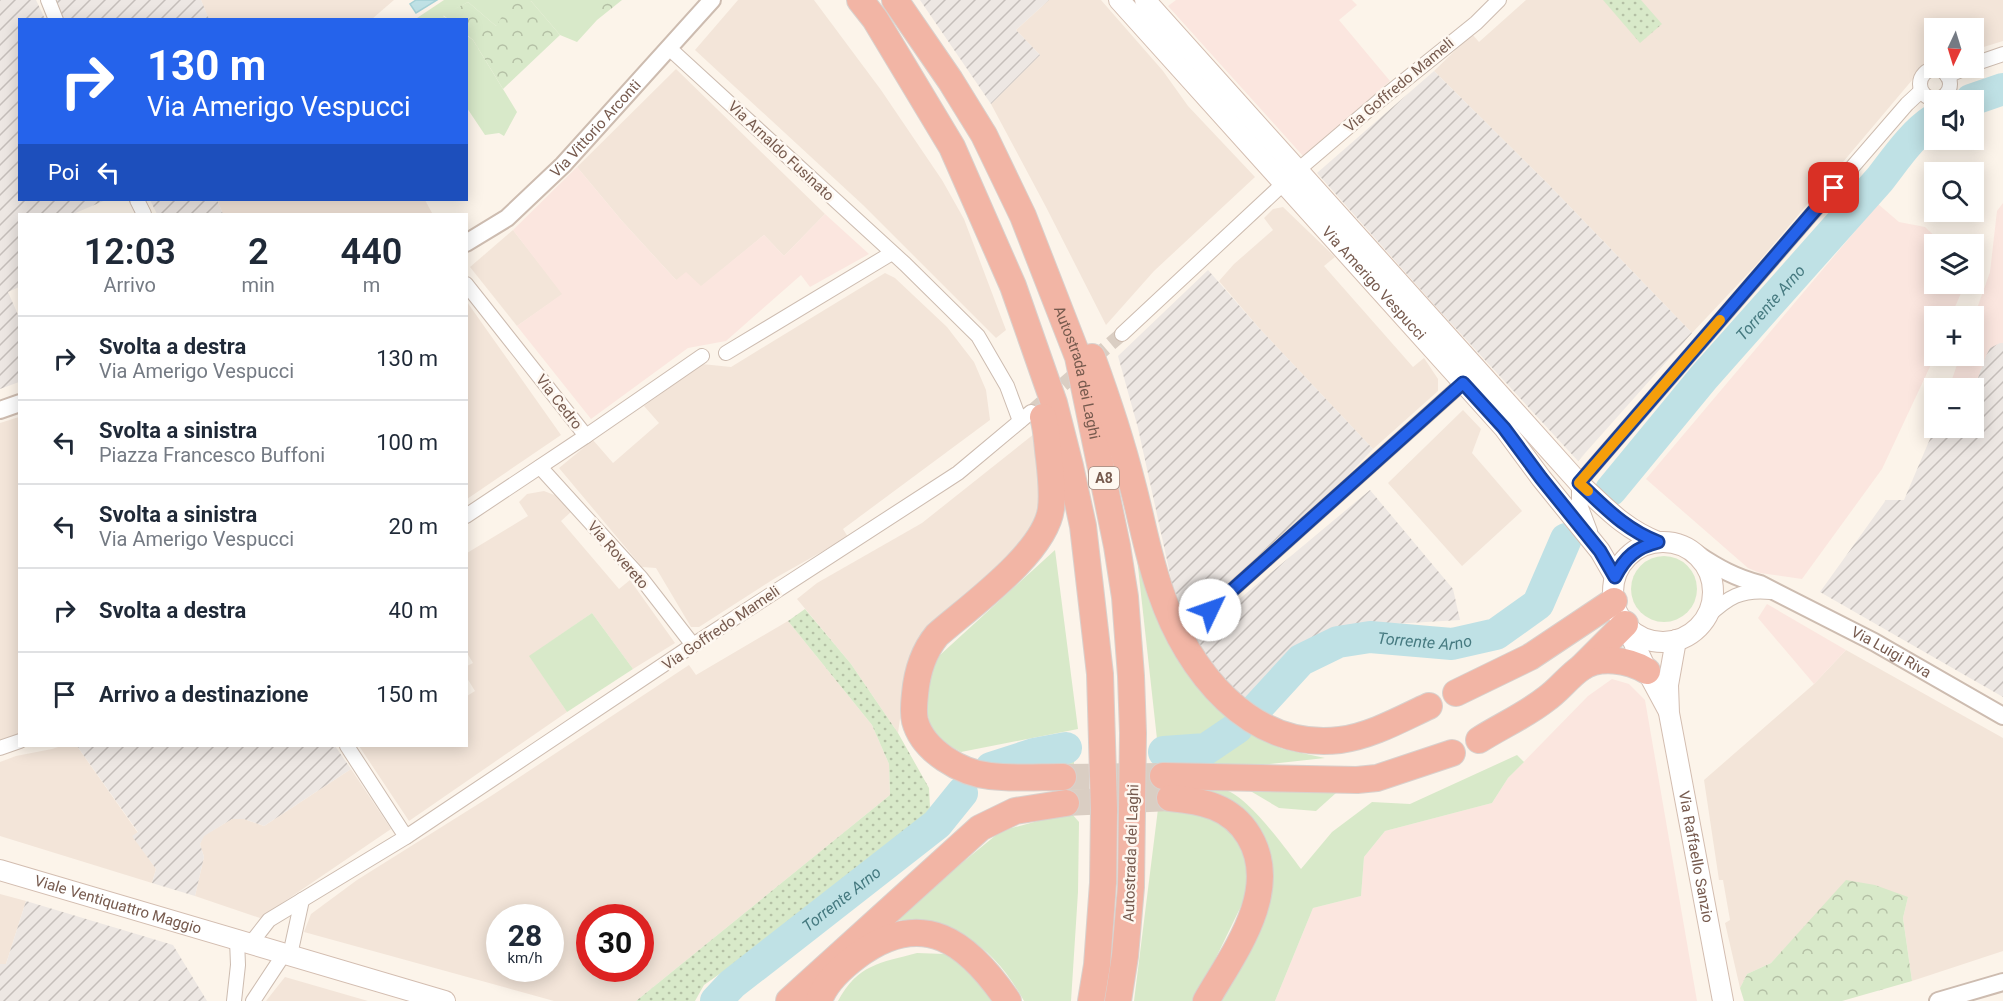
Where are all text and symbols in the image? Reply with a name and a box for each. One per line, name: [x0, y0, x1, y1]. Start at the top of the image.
north arrow: [1924, 18, 1984, 78]
map controls: [1924, 18, 1984, 438]
street label: Via Goffredo Mameli: [1341, 34, 1457, 136]
text: 130 m: [147, 41, 266, 90]
icon: right: [48, 42, 126, 120]
street label: Via Vittorio Arconti: [547, 76, 645, 181]
button: sound: [1924, 90, 1984, 150]
text: Via Amerigo Vespucci: [147, 91, 410, 123]
street label: Via Arnaldo Fusinato: [724, 97, 838, 205]
icon: left: [92, 156, 125, 189]
text: Poi: [48, 160, 80, 185]
pin: [1808, 162, 1859, 213]
button: search: [1924, 162, 1984, 222]
icon: arrive: [1817, 171, 1850, 204]
street label: Via Amerigo Vespucci: [1318, 223, 1430, 344]
text: 12:03: [84, 231, 176, 273]
text: 2: [248, 231, 268, 273]
text: 440: [341, 231, 402, 273]
button: layers: [1924, 234, 1984, 294]
water label: Torrente Arno: [1732, 261, 1809, 345]
text: Arrivo: [104, 273, 156, 297]
text: min: [241, 273, 275, 297]
text: m: [363, 273, 380, 297]
street label: Autostrada dei Laghi: [1050, 304, 1104, 441]
button: +: [1924, 306, 1984, 366]
text: Svolta a destra: [99, 334, 246, 359]
icon: right: [48, 342, 81, 375]
text: 130 m: [376, 346, 438, 371]
text: Via Amerigo Vespucci: [99, 359, 294, 383]
street label: Via Cedro: [532, 371, 586, 433]
button: −: [1924, 378, 1984, 438]
text: Svolta a sinistra: [99, 418, 257, 443]
icon: left: [48, 426, 81, 459]
text: 100 m: [376, 430, 438, 455]
text: Piazza Francesco Buffoni: [99, 443, 325, 467]
road number: A8: [1089, 467, 1119, 489]
text: Svolta a sinistra: [99, 502, 257, 527]
icon: left: [48, 510, 81, 543]
text: 20 m: [389, 514, 438, 539]
street label: Via Rovereto: [584, 517, 652, 593]
text: Via Amerigo Vespucci: [99, 527, 294, 551]
position arrow: [1178, 578, 1242, 642]
street label: Via Goffredo Mameli: [659, 582, 783, 674]
icon: right: [48, 594, 81, 627]
text: Svolta a destra: [99, 598, 246, 623]
text: 40 m: [389, 598, 438, 623]
street label: Via Luigi Riva: [1848, 623, 1934, 682]
water label: Torrente Arno: [1377, 629, 1474, 654]
icon: arrive: [48, 678, 81, 711]
text: Arrivo a destinazione: [99, 682, 308, 707]
text: 150 m: [376, 682, 438, 707]
street label: Autostrada dei Laghi: [1120, 784, 1142, 922]
street label: Via Raffaello Sanzio: [1675, 789, 1717, 924]
water label: Torrente Arno: [798, 862, 885, 936]
street label: Viale Ventiquattro Maggio: [32, 872, 204, 938]
speed limit sign: 30: [576, 904, 654, 982]
text: 28: [508, 918, 542, 953]
text: km/h: [507, 949, 543, 967]

